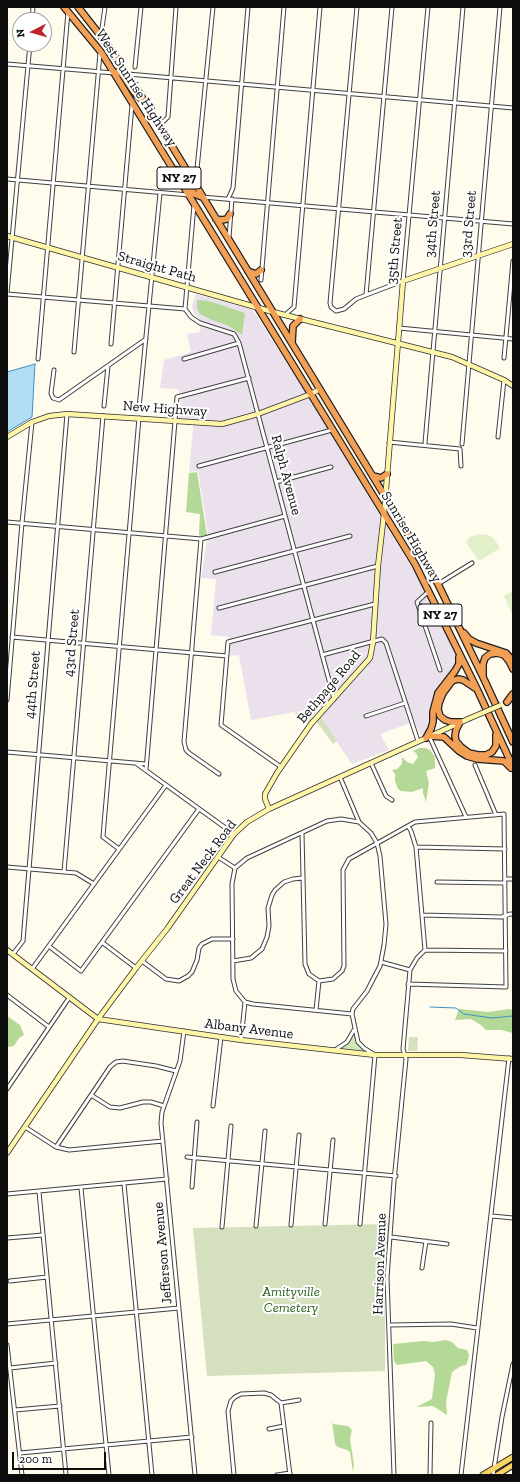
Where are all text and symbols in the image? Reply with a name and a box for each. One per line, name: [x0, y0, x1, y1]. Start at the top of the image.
north arrow: [12, 12, 52, 52]
street label: West Sunrise Highway: [92, 26, 180, 150]
text: N: [14, 28, 27, 38]
road number: NY 27: [157, 167, 201, 189]
street label: 34th Street: [422, 190, 444, 258]
street label: 33rd Street: [458, 190, 480, 258]
street label: 35th Street: [384, 217, 406, 285]
street label: Straight Path: [116, 248, 198, 286]
street label: New Highway: [122, 398, 208, 420]
street label: Ralph Avenue: [267, 433, 305, 517]
street label: Sunrise Highway: [377, 488, 445, 586]
road number: NY 27: [418, 604, 462, 626]
street label: 43rd Street: [61, 608, 83, 678]
street label: Bethpage Road: [294, 647, 364, 727]
street label: 44th Street: [22, 650, 44, 720]
street label: Great Neck Road: [166, 817, 240, 907]
street label: Albany Avenue: [204, 1015, 294, 1043]
street label: Jefferson Avenue: [150, 1201, 176, 1305]
street label: Harrison Avenue: [370, 1213, 390, 1315]
park label: Amityville Cemetery: [262, 1284, 320, 1316]
scale bar: [14, 1444, 108, 1470]
text: 200 m: [19, 1452, 52, 1466]

